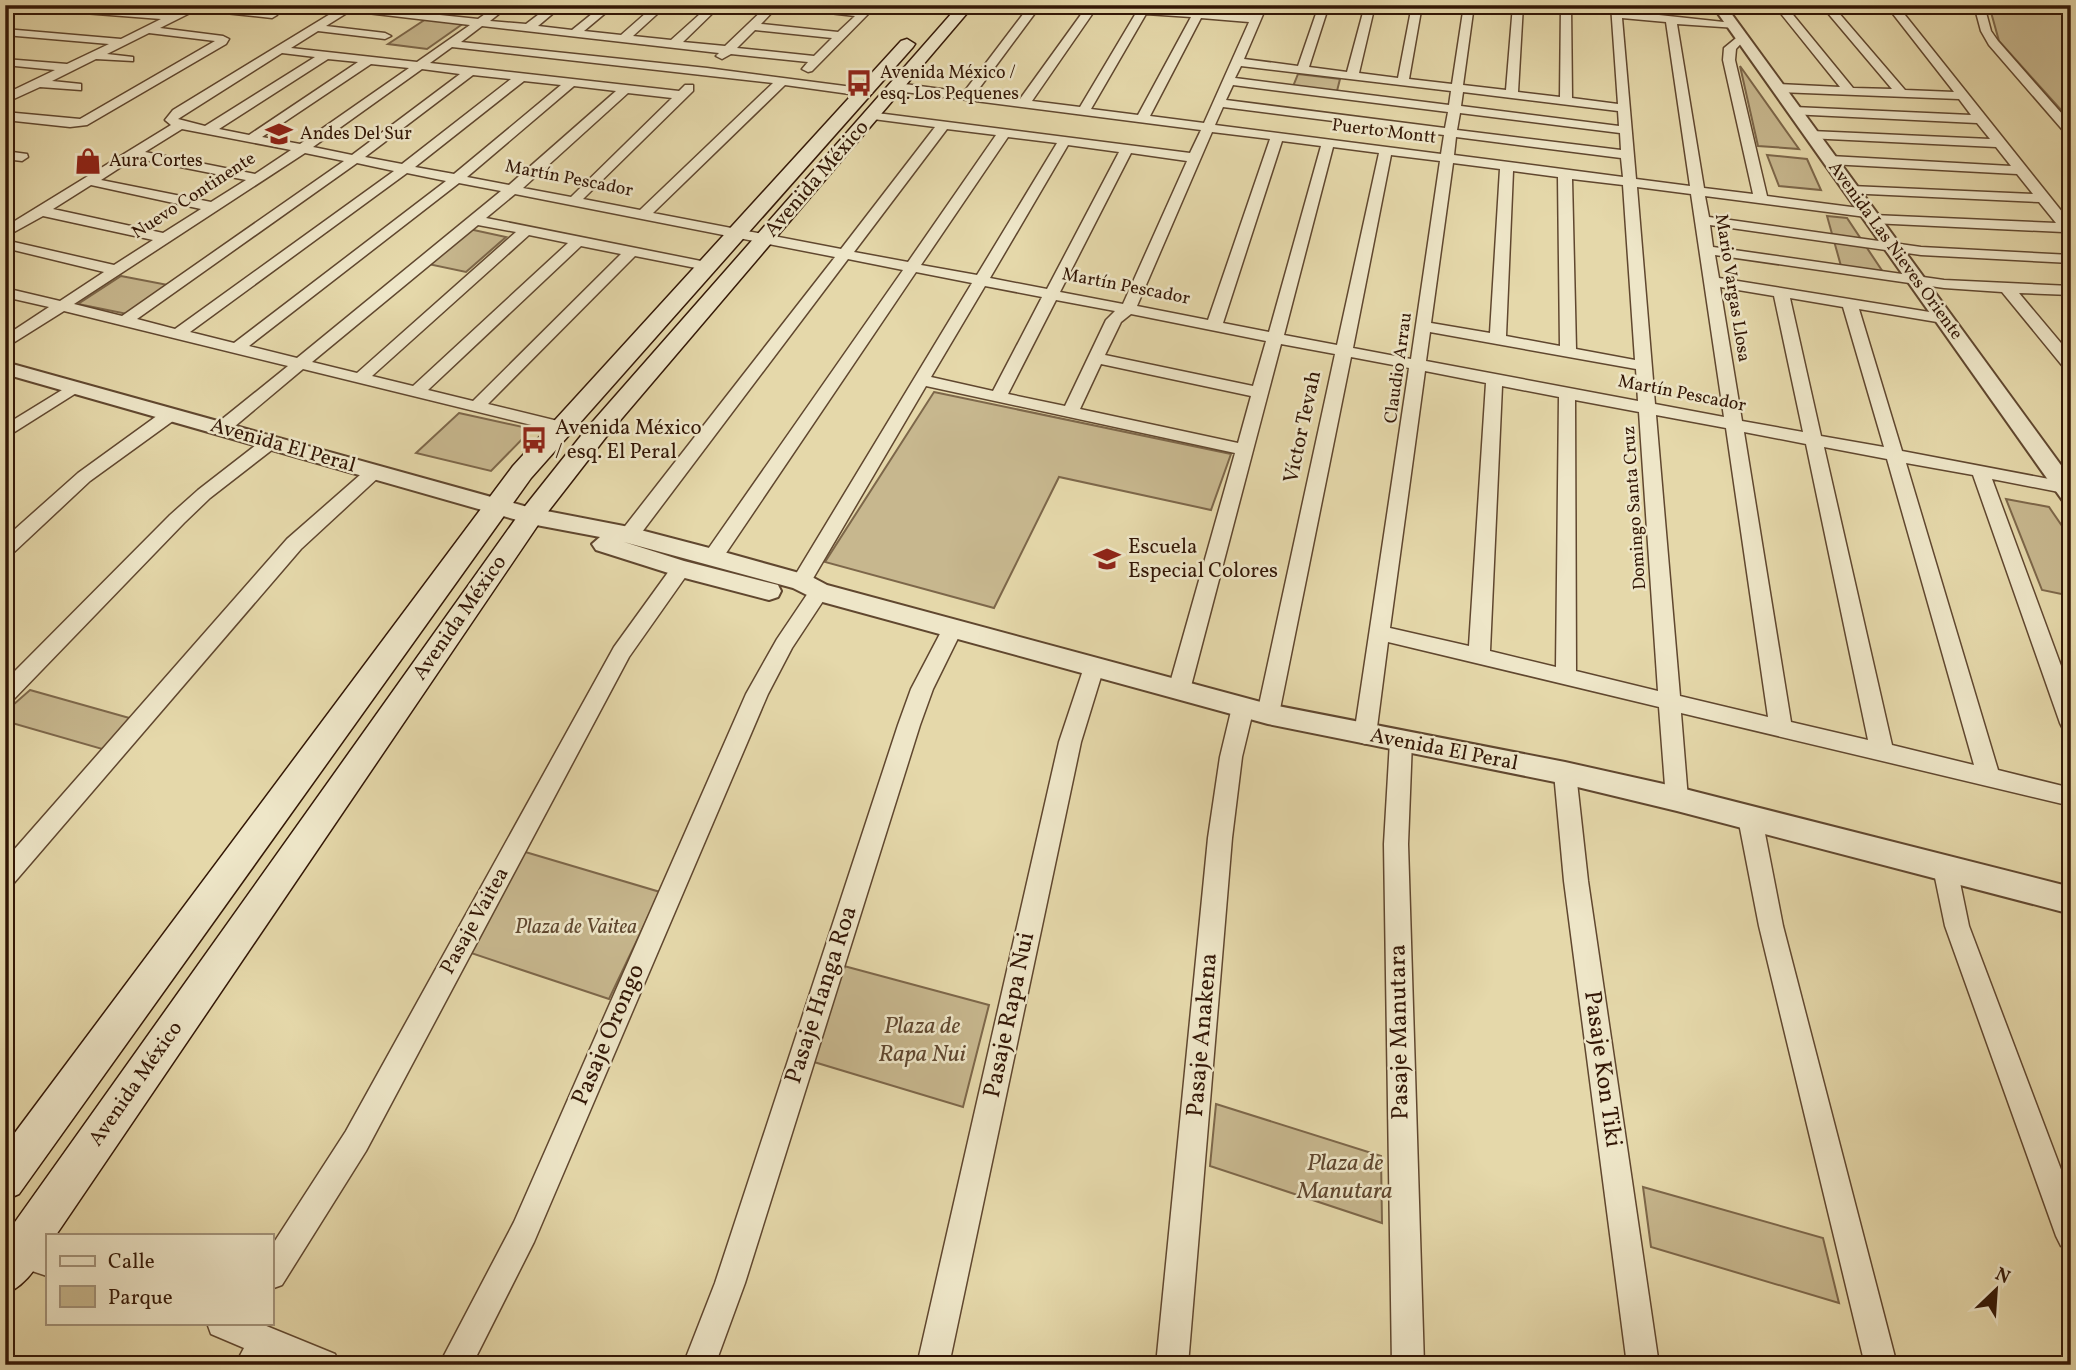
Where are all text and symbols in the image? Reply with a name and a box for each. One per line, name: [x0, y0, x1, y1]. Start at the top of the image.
place label: Avenida México / esq. Los Pequenes: [880, 61, 1019, 107]
bus stop icon: Avenida México / esq. Los Pequenes: [844, 68, 874, 98]
street label: Puerto Montt: [1330, 113, 1438, 151]
street label: Avenida México: [758, 114, 876, 244]
school or university icon: Andes Del Sur: [264, 119, 294, 149]
place label: Andes Del Sur: [300, 122, 412, 147]
shop icon: Aura Cortes: [73, 146, 103, 176]
street label: Nuevo Continente: [127, 147, 261, 245]
place label: Aura Cortes: [109, 149, 203, 174]
street label: Martín Pescador: [503, 154, 636, 204]
street label: Avenida Las Nieves Oriente: [1822, 157, 1968, 345]
street label: Mario Vargas Llosa: [1708, 212, 1756, 364]
street label: Martín Pescador: [1060, 262, 1193, 312]
street label: Claudio Arrau: [1379, 311, 1419, 425]
street label: Víctor Tevah: [1277, 368, 1329, 486]
street label: Martín Pescador: [1616, 369, 1749, 419]
street label: Avenida El Peral: [207, 411, 359, 481]
place label: Avenida México / esq. El Peral: [555, 414, 702, 467]
bus stop icon: Avenida México / esq. El Peral: [519, 425, 549, 455]
street label: Domingo Santa Cruz: [1617, 425, 1653, 591]
place label: Escuela Especial Colores: [1128, 533, 1278, 586]
school or university icon: Escuela Especial Colores: [1092, 544, 1122, 574]
street label: Avenida México: [406, 550, 514, 686]
street label: Avenida El Peral: [1368, 721, 1520, 779]
street label: Pasaje Vaitea: [434, 862, 516, 980]
street label: Pasaje Hanga Roa: [777, 902, 867, 1088]
park label: Plaza de Vaitea: [515, 913, 637, 942]
street label: Pasaje Rapa Nui: [976, 929, 1044, 1101]
street label: Pasaje Manutara: [1381, 944, 1419, 1120]
street label: Pasaje Anakena: [1179, 952, 1227, 1118]
street label: Pasaje Orongo: [564, 959, 654, 1111]
street label: Pasaje Kon Tiki: [1574, 988, 1630, 1150]
park label: Plaza de Rapa Nui: [878, 1010, 967, 1072]
street label: Avenida México: [82, 1016, 190, 1152]
park label: Plaza de Manutara: [1296, 1147, 1393, 1209]
legend: [46, 1234, 273, 1324]
text: Calle: [108, 1248, 155, 1277]
north arrow: [1960, 1254, 2030, 1324]
text: N: [1991, 1262, 2014, 1291]
text: Parque: [108, 1284, 173, 1313]

